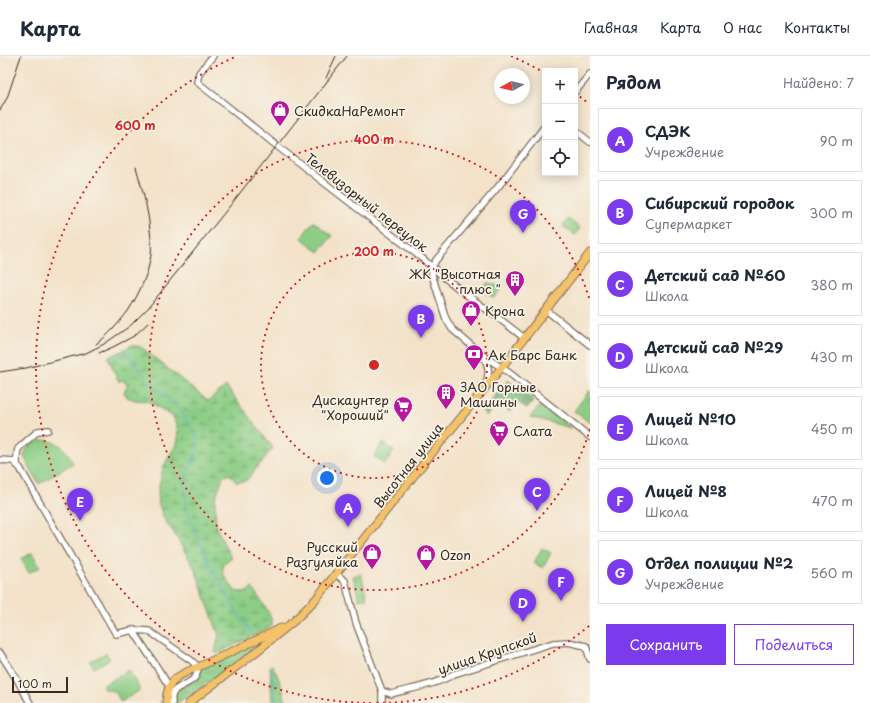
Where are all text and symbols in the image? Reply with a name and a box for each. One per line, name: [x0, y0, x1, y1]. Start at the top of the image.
text: Карта: [20, 14, 81, 42]
text: Главная: [584, 17, 638, 38]
text: Карта: [660, 17, 701, 38]
text: О нас: [723, 17, 762, 38]
text: Контакты: [784, 17, 850, 38]
north arrow: [494, 68, 530, 104]
map controls: [542, 68, 578, 176]
button: +: [542, 68, 578, 104]
text: Рядом: [606, 69, 661, 95]
text: Найдено: 7: [783, 73, 854, 92]
shop icon: СкидкаНаРемонт: [269, 99, 291, 127]
place label: СкидкаНаРемонт: [294, 101, 406, 120]
button: −: [542, 104, 578, 140]
text: 600 m: [115, 116, 155, 134]
text: СДЭК: [645, 119, 690, 142]
text: 400 m: [354, 130, 394, 148]
text: A: [615, 131, 625, 150]
text: 90 m: [820, 131, 853, 150]
button: locate: [542, 140, 578, 176]
text: Учреждение: [645, 142, 724, 161]
street label: Телевизорный переулок: [302, 148, 432, 256]
text: Сибирский городок: [645, 191, 794, 214]
pin: G: [510, 200, 536, 233]
text: B: [616, 203, 624, 222]
text: 300 m: [809, 203, 853, 222]
text: Супермаркет: [645, 214, 732, 233]
text: 200 m: [354, 242, 394, 260]
text: Детский сад №60: [645, 263, 785, 286]
place label: ЖК "Высотная плюс ": [408, 264, 501, 298]
building icon: ЖК "Высотная плюс ": [504, 269, 526, 297]
text: C: [615, 275, 625, 294]
text: 380 m: [810, 275, 853, 294]
text: Школа: [645, 286, 689, 305]
shop icon: Крона: [460, 299, 482, 327]
place label: Крона: [485, 301, 526, 320]
pin: B: [408, 305, 434, 338]
text: Детский сад №29: [645, 335, 783, 358]
bank icon: Ак Барс Банк: [463, 343, 485, 371]
place label: Ак Барс Банк: [488, 345, 577, 364]
text: D: [615, 347, 625, 366]
text: 430 m: [811, 347, 853, 366]
centre of rings: [367, 358, 381, 372]
text: Школа: [645, 358, 689, 377]
place label: ЗАО Горные Машины: [460, 377, 537, 411]
building icon: ЗАО Горные Машины: [435, 382, 457, 410]
place label: Дискаунтер "Хороший": [312, 390, 389, 424]
supermarket icon: Дискаунтер "Хороший": [392, 395, 414, 423]
text: Лицей №10: [645, 407, 736, 430]
street label: Высотная улица: [369, 418, 448, 512]
supermarket icon: Слата: [488, 419, 510, 447]
text: E: [616, 419, 624, 438]
text: 450 m: [811, 419, 853, 438]
place label: Слата: [513, 421, 553, 440]
text: Школа: [645, 430, 689, 449]
your location: [317, 468, 337, 488]
pin: C: [524, 478, 550, 511]
text: Лицей №8: [645, 479, 727, 502]
pin: E: [67, 488, 93, 521]
text: F: [616, 491, 624, 510]
text: 470 m: [812, 491, 853, 510]
pin: A: [335, 494, 361, 527]
text: Школа: [645, 502, 689, 521]
place label: Русский Разгуляйка: [286, 537, 359, 571]
shop icon: Русский Разгуляйка: [361, 542, 383, 570]
shop icon: Ozon: [415, 543, 437, 571]
place label: Ozon: [440, 545, 471, 564]
text: Отдел полиции №2: [645, 551, 793, 574]
text: G: [615, 563, 625, 582]
text: 560 m: [811, 563, 853, 582]
pin: F: [548, 568, 574, 601]
text: Учреждение: [645, 574, 724, 593]
pin: D: [510, 589, 536, 622]
button: Сохранить: [606, 624, 726, 665]
button: Поделиться: [734, 624, 854, 665]
street label: улица Крупской: [435, 627, 539, 679]
scale bar: [12, 675, 68, 694]
text: 100 m: [18, 675, 52, 692]

